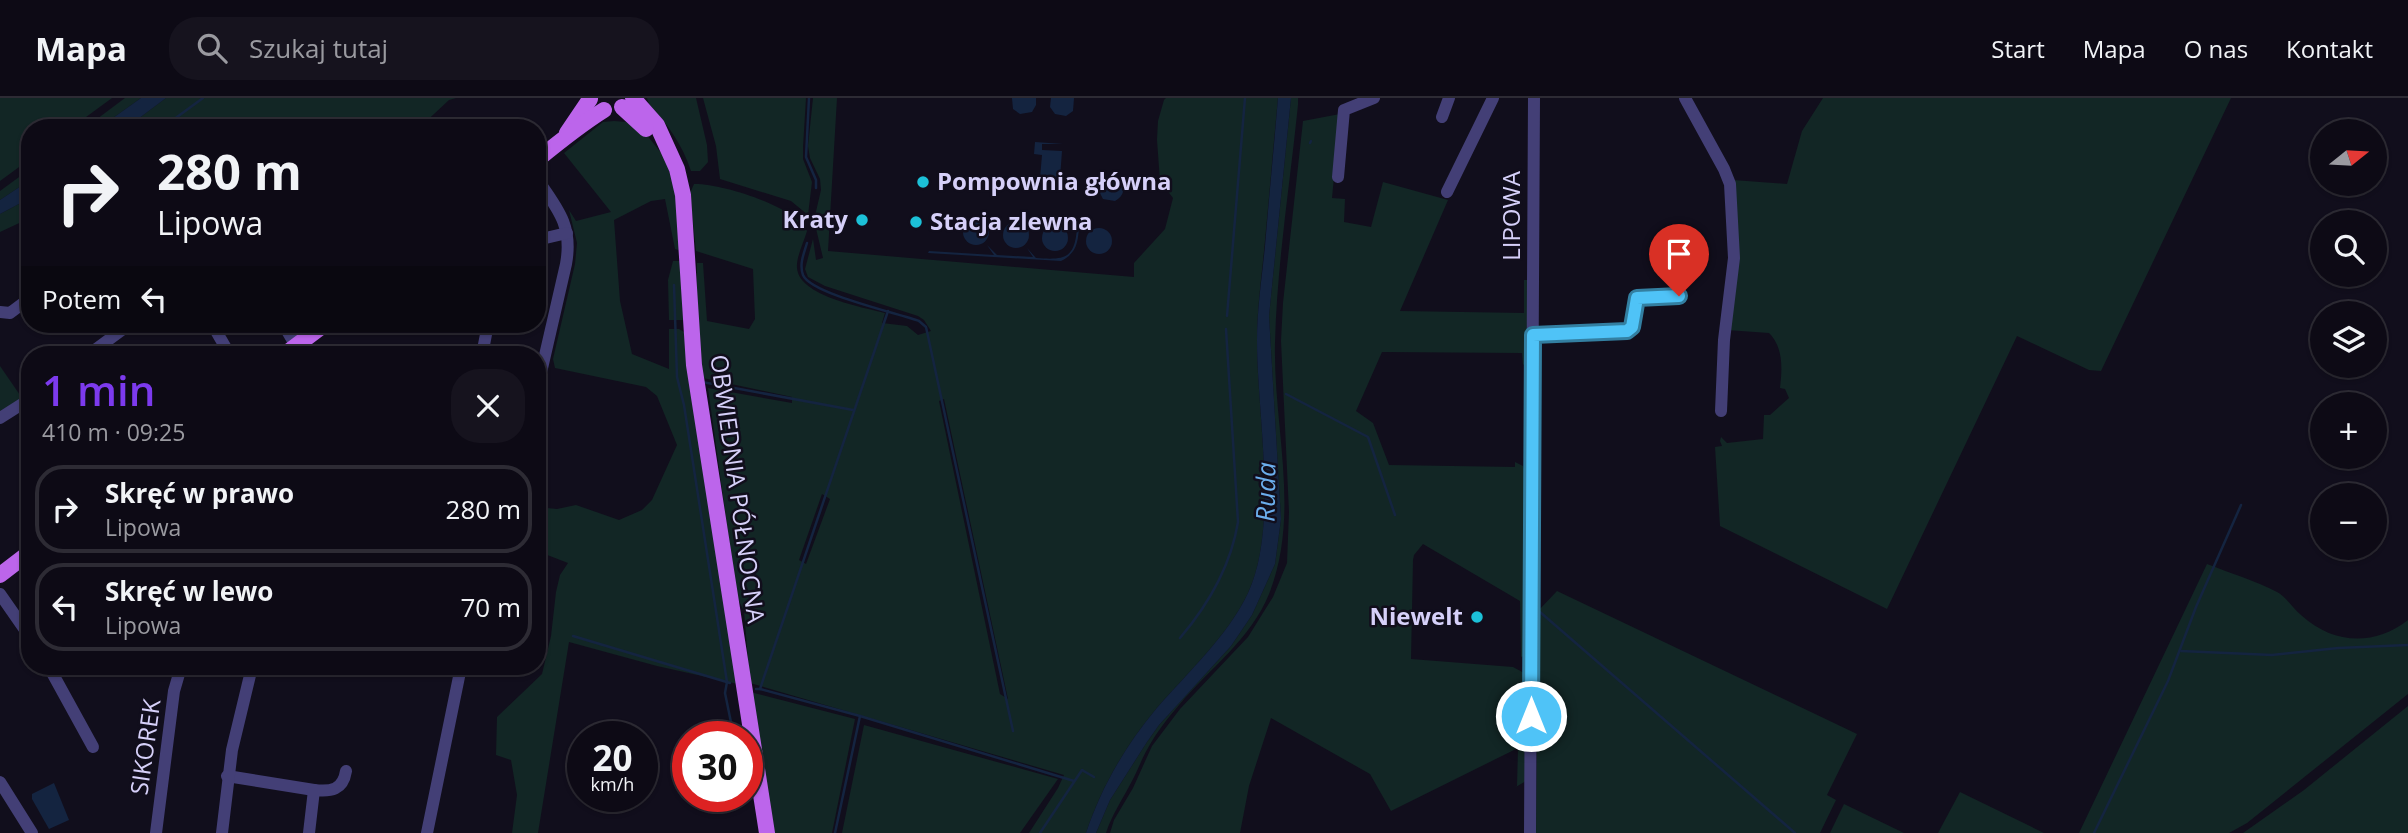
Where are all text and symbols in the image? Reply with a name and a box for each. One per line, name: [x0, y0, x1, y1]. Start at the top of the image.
search box: [169, 17, 659, 80]
text: Mapa: [35, 26, 127, 71]
icon: search: [193, 29, 231, 67]
text: Szukaj tutaj: [249, 30, 388, 66]
text: Start: [1991, 32, 2045, 65]
text: Mapa: [2083, 32, 2146, 65]
text: O nas: [2184, 32, 2248, 65]
text: Kontakt: [2286, 32, 2373, 65]
north arrow: [2310, 119, 2387, 196]
map controls: [2310, 119, 2387, 560]
text: 280 m: [157, 138, 302, 204]
icon: right: [42, 147, 133, 238]
place label: Pompownia główna: [937, 164, 1171, 197]
street label: LIPOWA: [1494, 170, 1527, 261]
marker: Pompownia główna: [915, 174, 931, 190]
text: Lipowa: [157, 201, 263, 244]
place label: Kraty: [783, 202, 848, 235]
place label: Stacja zlewna: [930, 204, 1093, 237]
button: search: [2310, 210, 2387, 287]
marker: Kraty: [854, 212, 870, 228]
marker: Stacja zlewna: [908, 214, 924, 230]
pin: [1649, 224, 1709, 296]
icon: arrive: [1660, 235, 1698, 273]
icon: left: [135, 280, 173, 318]
text: Potem: [42, 281, 121, 317]
button: layers: [2310, 301, 2387, 378]
street label: OBWIEDNIA PÓŁNOCNA: [703, 352, 774, 626]
text: 1 min: [42, 361, 155, 418]
button: close: [451, 369, 525, 443]
button: +: [2310, 392, 2387, 469]
text: 410 m · 09:25: [42, 416, 185, 448]
water label: Ruda: [1246, 462, 1284, 522]
text: Skręć w prawo: [105, 475, 294, 511]
button: −: [2310, 483, 2387, 560]
icon: right: [46, 490, 84, 528]
text: 280 m: [446, 491, 521, 527]
text: Lipowa: [105, 511, 181, 543]
text: Skręć w lewo: [105, 573, 273, 609]
icon: left: [46, 588, 84, 626]
text: 70 m: [460, 589, 521, 625]
place label: Niewelt: [1370, 599, 1463, 632]
text: Lipowa: [105, 609, 181, 641]
marker: Niewelt: [1469, 609, 1485, 625]
position arrow: [1494, 679, 1568, 753]
street label: SIKOREK: [121, 697, 168, 797]
speed limit sign: 30: [672, 721, 763, 812]
text: 20: [592, 734, 633, 781]
text: km/h: [591, 772, 634, 796]

